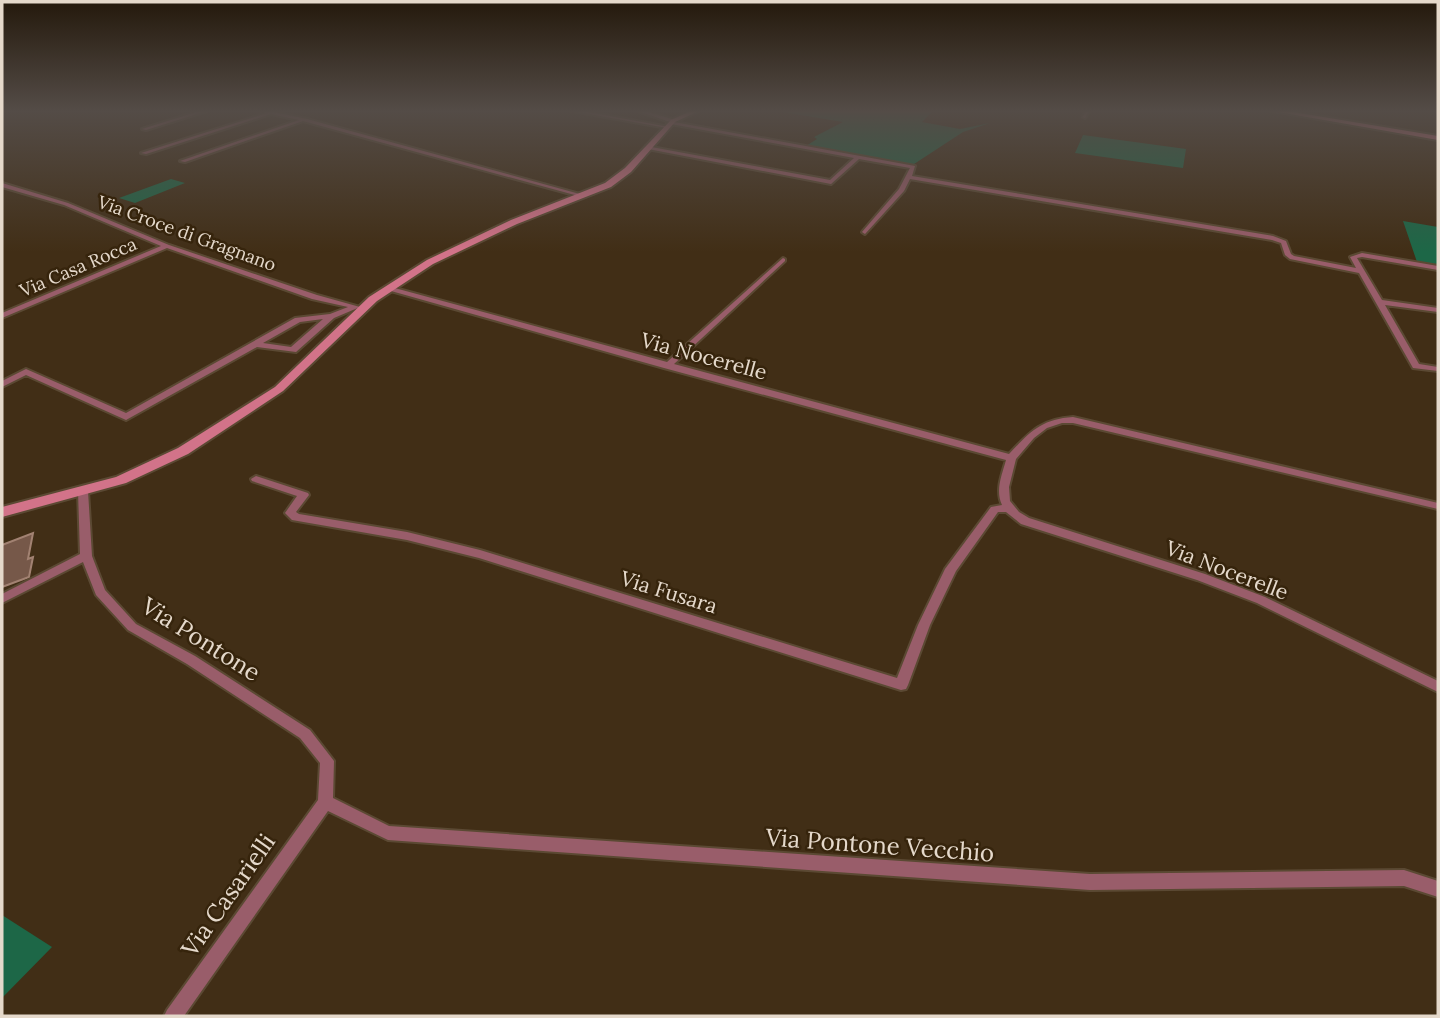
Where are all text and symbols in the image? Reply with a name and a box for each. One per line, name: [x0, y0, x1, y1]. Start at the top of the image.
street label: Via Croce di Gragnano: [94, 190, 279, 276]
street label: Via Casa Rocca: [15, 232, 140, 302]
street label: Via Nocerelle: [637, 326, 770, 386]
street label: Via Nocerelle: [1161, 534, 1292, 606]
street label: Via Fusara: [616, 564, 721, 620]
street label: Via Pontone: [135, 590, 266, 688]
street label: Via Pontone Vecchio: [764, 821, 995, 868]
street label: Via Casarielli: [174, 827, 282, 963]

